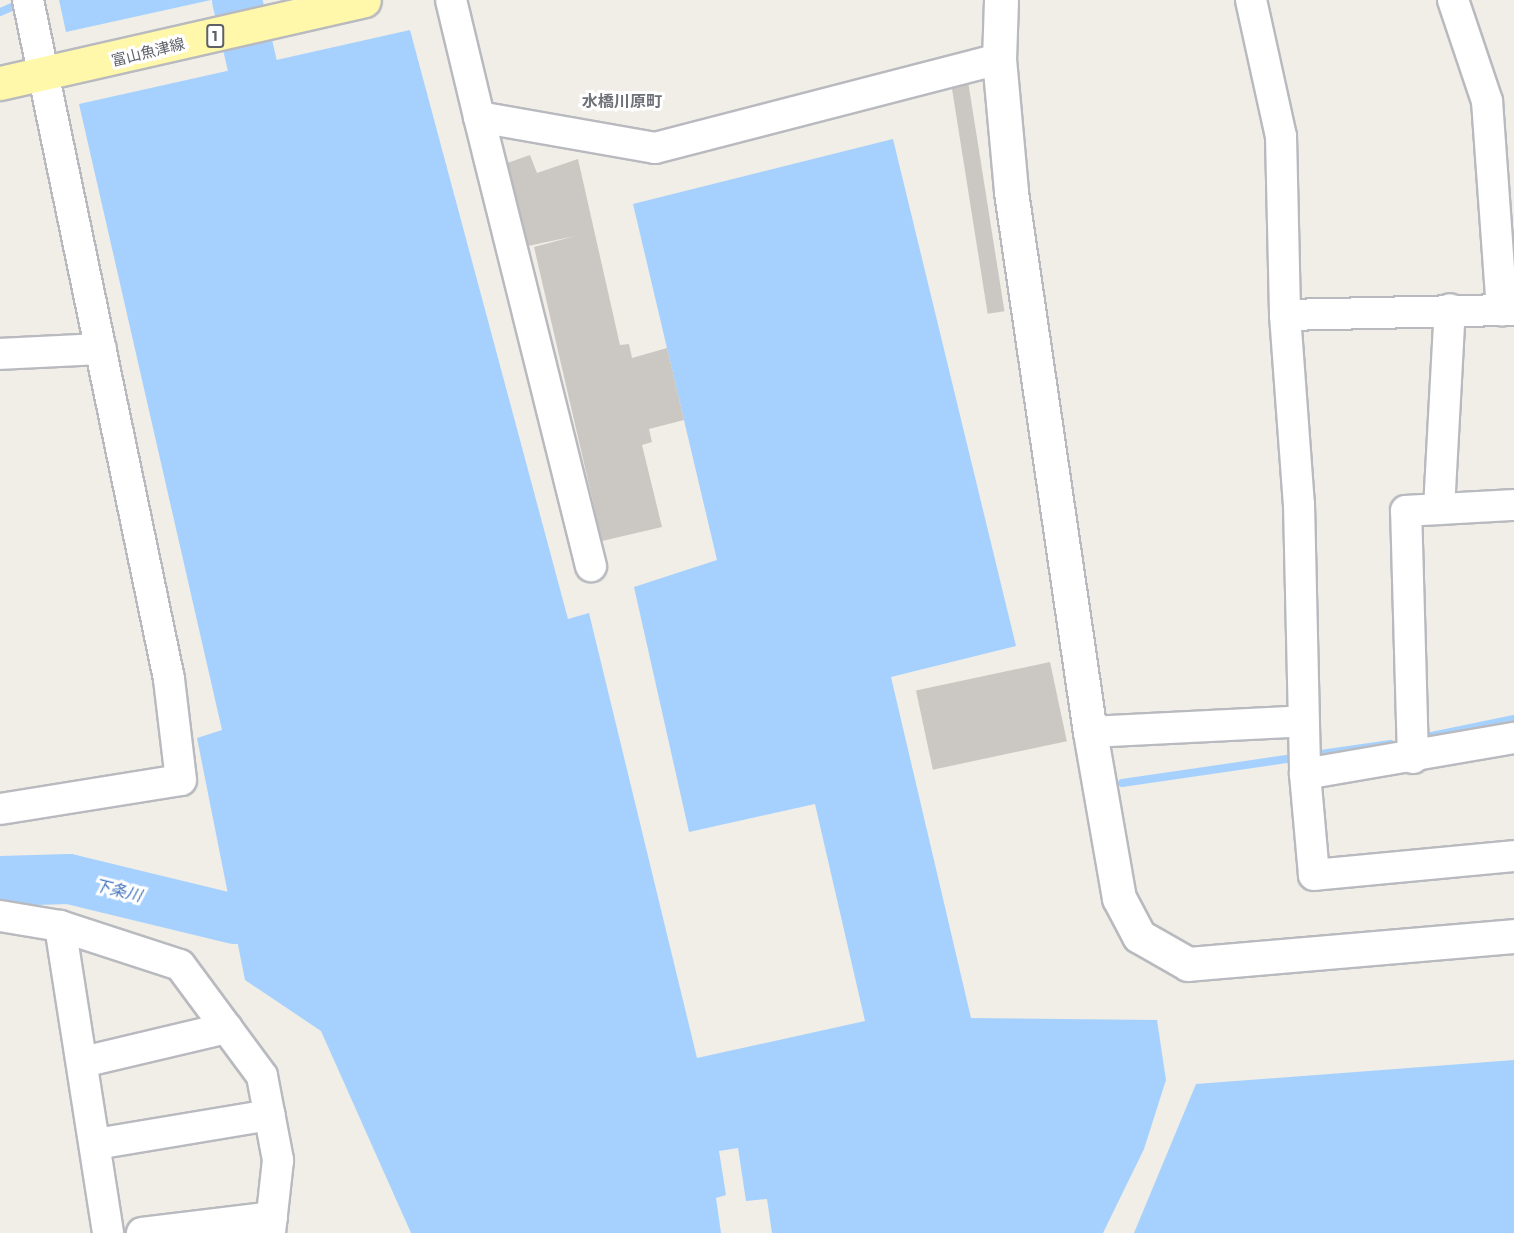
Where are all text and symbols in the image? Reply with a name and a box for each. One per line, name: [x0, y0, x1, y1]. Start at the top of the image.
road number: 1: [206, 25, 224, 47]
street label: 富山魚津線: [109, 34, 187, 70]
district label: 水橋川原町: [582, 92, 662, 112]
water label: 下条川: [92, 876, 144, 906]

